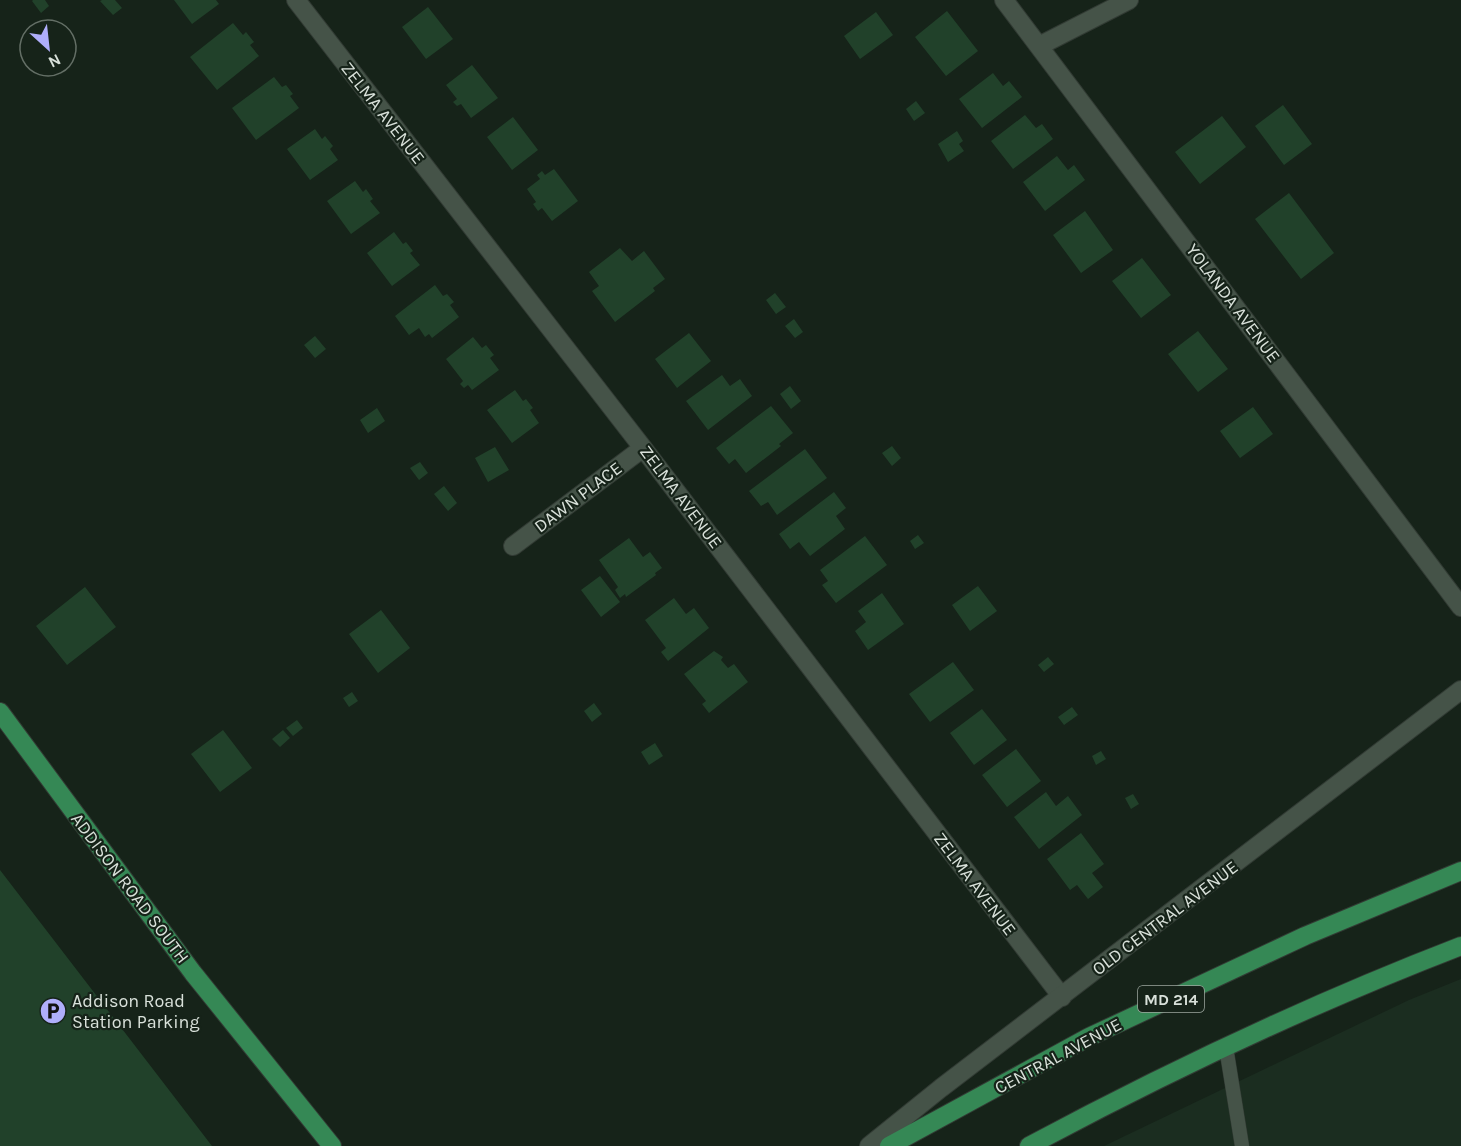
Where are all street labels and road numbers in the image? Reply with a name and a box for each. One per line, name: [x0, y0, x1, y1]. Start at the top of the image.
street label: ZELMA AVENUE: [336, 58, 430, 168]
street label: YOLANDA AVENUE: [1181, 239, 1285, 367]
street label: ZELMA AVENUE: [635, 441, 727, 553]
street label: DAWN PLACE: [530, 457, 626, 537]
street label: ADDISON ROAD SOUTH: [66, 808, 194, 968]
street label: ZELMA AVENUE: [929, 828, 1021, 940]
street label: OLD CENTRAL AVENUE: [1088, 856, 1242, 980]
road number: MD 214: [1138, 986, 1204, 1012]
street label: CENTRAL AVENUE: [991, 1013, 1125, 1099]

